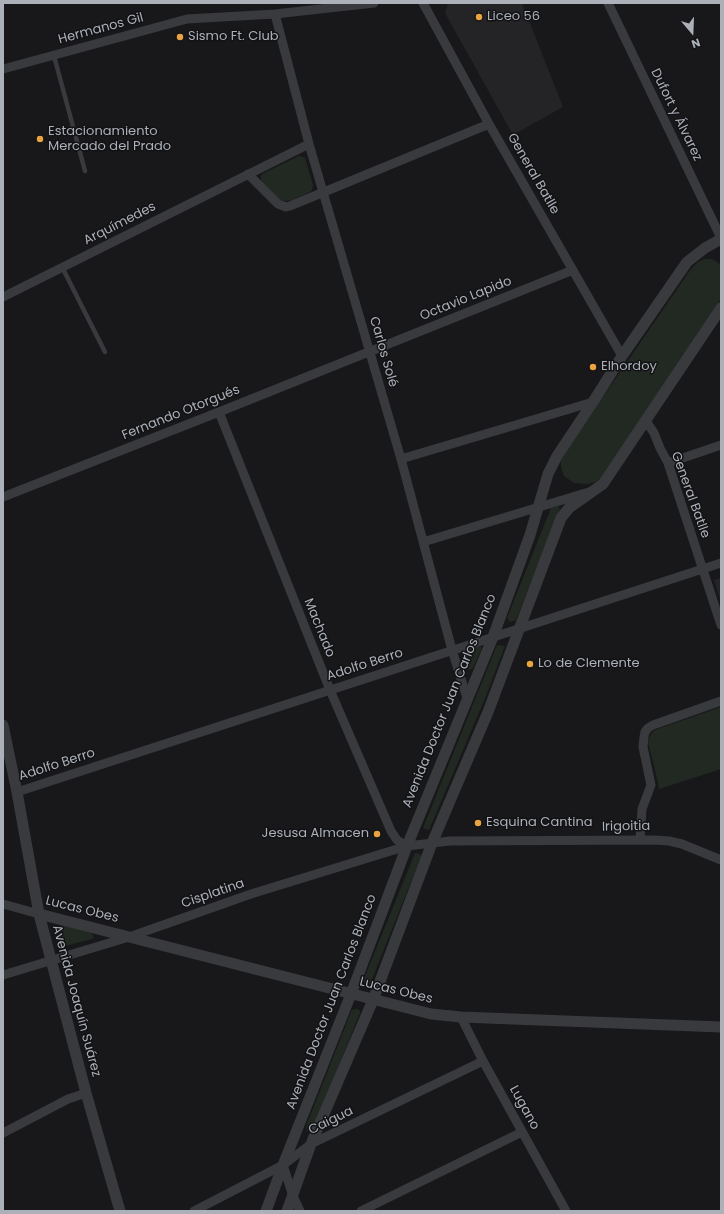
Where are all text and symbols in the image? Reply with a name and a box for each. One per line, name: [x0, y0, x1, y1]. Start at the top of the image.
place label: Liceo 56: [487, 9, 540, 25]
street label: Hermanos Gil: [57, 10, 145, 48]
marker: Liceo 56: [474, 12, 484, 22]
north arrow: [672, 12, 712, 52]
place label: Sismo Ft. Club: [188, 29, 279, 45]
marker: Sismo Ft. Club: [175, 32, 185, 42]
text: N: [689, 34, 702, 52]
street label: Dufort y Álvarez: [647, 66, 705, 164]
place label: Estacionamiento Mercado del Prado: [48, 124, 171, 155]
street label: General Batlle: [504, 131, 562, 217]
marker: Estacionamiento Mercado del Prado: [35, 134, 45, 144]
street label: Arquímedes: [81, 199, 159, 249]
street label: Octavio Lapido: [418, 274, 514, 324]
street label: Carlos Solé: [365, 315, 401, 389]
place label: Elhordoy: [601, 359, 657, 375]
marker: Elhordoy: [588, 362, 598, 372]
street label: Fernando Otorgués: [120, 382, 242, 444]
street label: General Batlle: [667, 450, 713, 540]
street label: Avenida Doctor Juan Carlos Blanco: [400, 592, 500, 810]
street label: Machado: [300, 596, 338, 660]
street label: Adolfo Berro: [325, 645, 405, 685]
place label: Lo de Clemente: [538, 656, 640, 672]
marker: Lo de Clemente: [525, 659, 535, 669]
street label: Adolfo Berro: [17, 745, 97, 785]
place label: Esquina Cantina: [486, 815, 593, 831]
marker: Esquina Cantina: [473, 818, 483, 828]
street label: Irigoitia: [602, 819, 650, 835]
place label: Jesusa Almacen: [261, 826, 369, 842]
marker: Jesusa Almacen: [372, 829, 382, 839]
street label: Cisplatina: [179, 876, 247, 912]
street label: Avenida Doctor Juan Carlos Blanco: [284, 892, 380, 1112]
street label: Lucas Obes: [44, 893, 120, 927]
street label: Avenida Joaquín Suárez: [48, 923, 104, 1079]
street label: Lucas Obes: [358, 974, 434, 1008]
street label: Lugano: [506, 1083, 542, 1133]
street label: Caigua: [306, 1103, 356, 1139]

